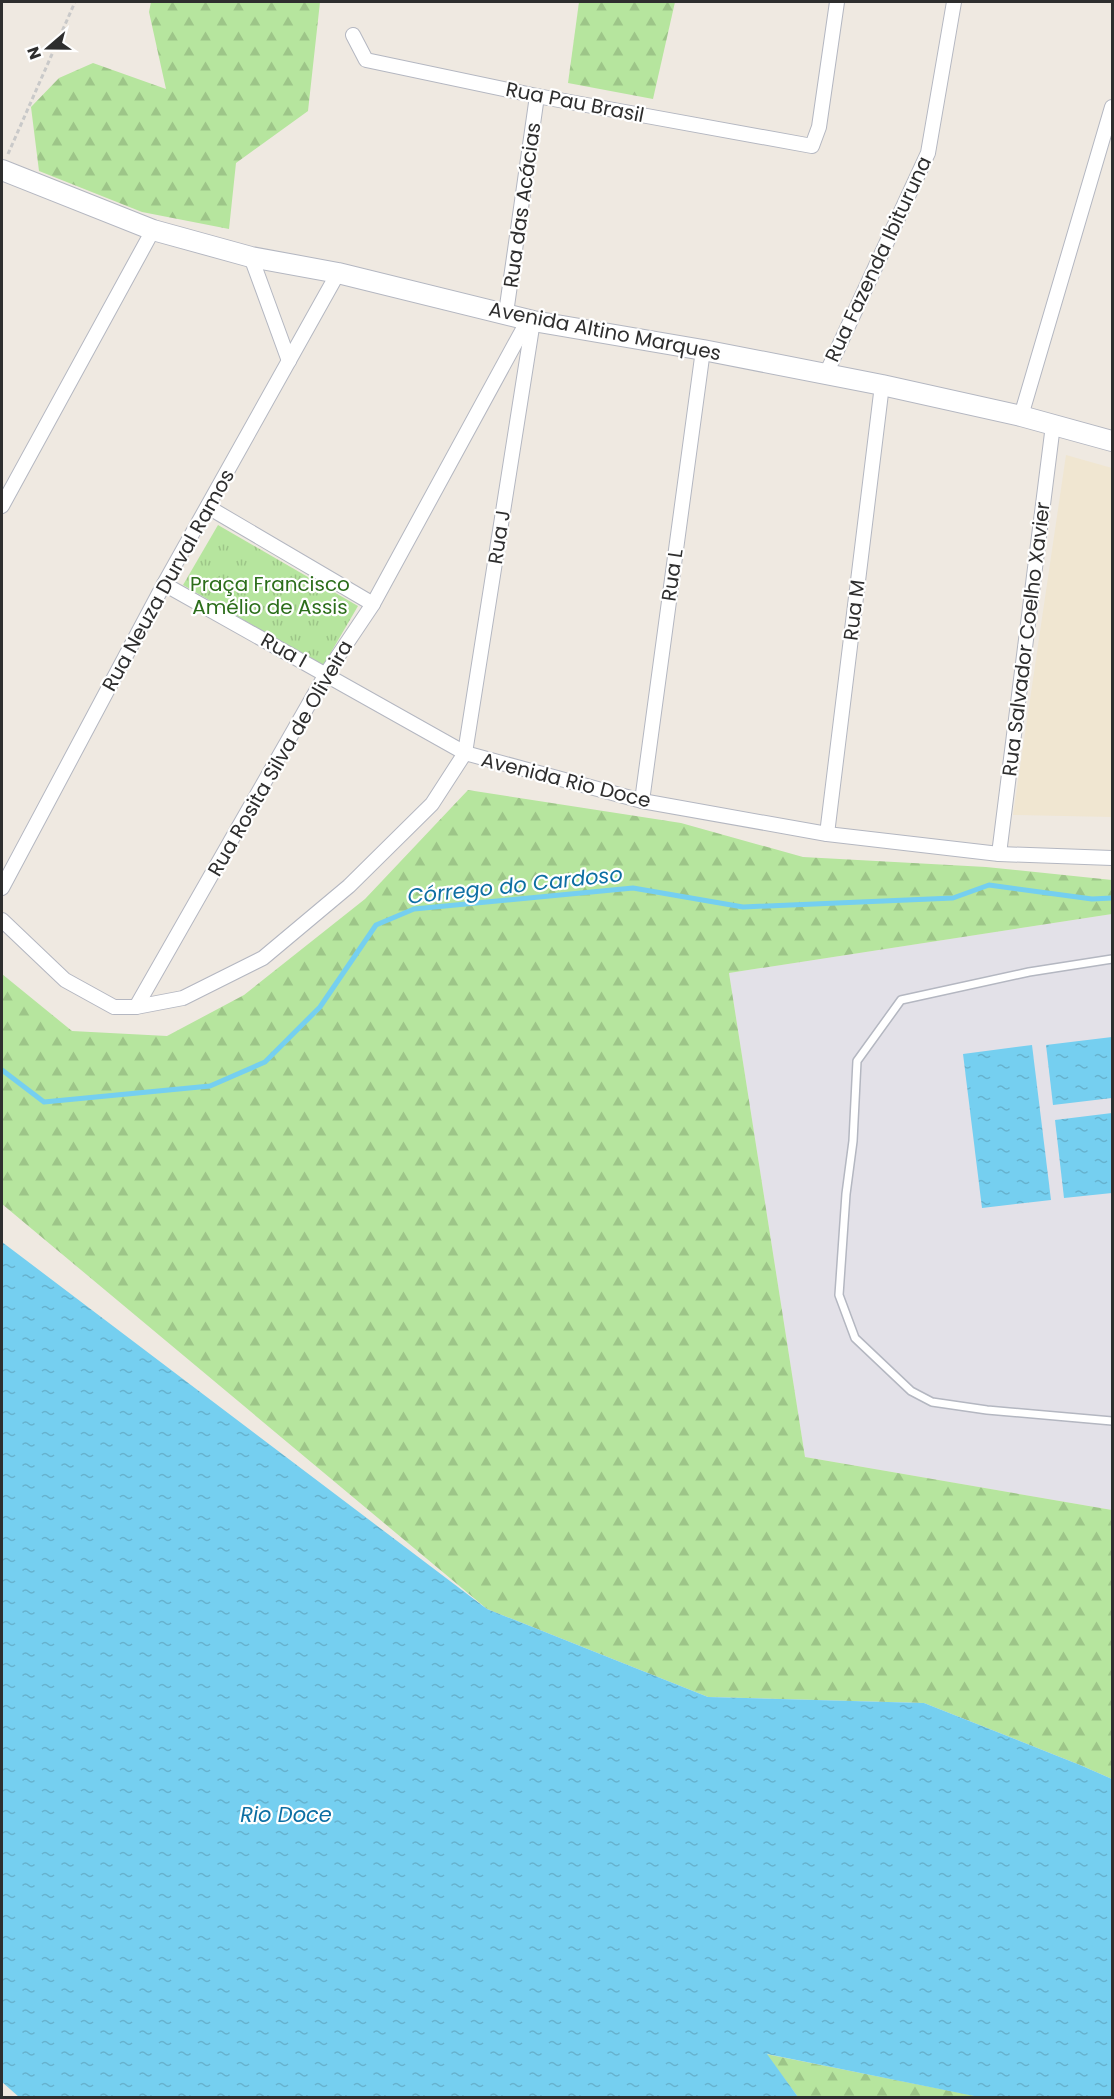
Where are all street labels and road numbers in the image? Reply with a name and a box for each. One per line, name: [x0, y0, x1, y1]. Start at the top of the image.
street label: Rua Pau Brasil: [503, 75, 647, 129]
street label: Rua das Acácias: [497, 120, 547, 290]
street label: Rua Fazenda Ibituruna: [818, 152, 938, 366]
street label: Avenida Altino Marques: [486, 295, 724, 367]
street label: Rua Neuza Durval Ramos: [95, 464, 241, 696]
street label: Rua Salvador Coelho Xavier: [995, 500, 1057, 778]
street label: Rua J: [481, 508, 517, 566]
street label: Rua L: [654, 547, 690, 603]
street label: Rua M: [836, 578, 872, 642]
street label: Rua I: [256, 626, 312, 674]
street label: Rua Rosita Silva de Oliveira: [201, 635, 359, 881]
street label: Avenida Rio Doce: [478, 745, 654, 815]

